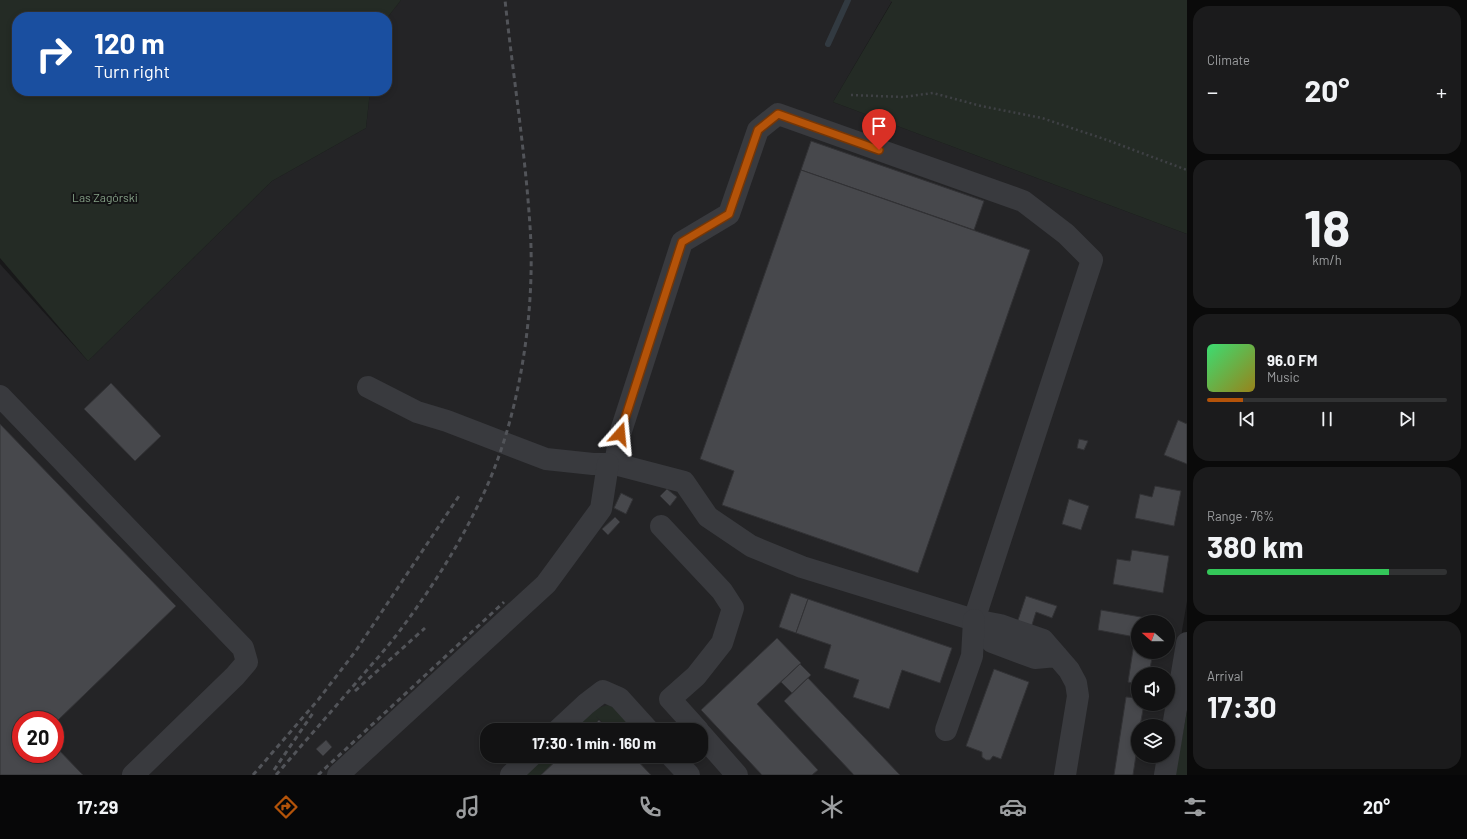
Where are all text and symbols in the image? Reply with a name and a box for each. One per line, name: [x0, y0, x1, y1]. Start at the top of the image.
text: 120 m: [94, 26, 165, 60]
icon: right: [28, 28, 80, 80]
text: Climate: [1207, 52, 1250, 68]
text: Turn right: [94, 60, 170, 82]
text: 20°: [1304, 72, 1350, 108]
text: −: [1207, 78, 1218, 104]
text: +: [1436, 78, 1447, 104]
pin: [862, 109, 896, 150]
icon: arrive: [868, 115, 890, 137]
park label: Las Zagórski: [72, 190, 138, 204]
text: 18: [1304, 195, 1350, 257]
text: km/h: [1312, 252, 1342, 268]
text: 96.0 FM: [1267, 351, 1317, 369]
text: Music: [1267, 369, 1300, 385]
icon: previous: [1236, 408, 1258, 430]
icon: pause: [1316, 408, 1338, 430]
icon: next: [1396, 408, 1418, 430]
position arrow: [599, 413, 641, 455]
text: Range · 76%: [1207, 508, 1274, 524]
text: 380 km: [1207, 528, 1304, 564]
north arrow: [1131, 615, 1175, 659]
map controls: [1131, 615, 1175, 763]
button: sound: [1131, 667, 1175, 711]
text: Arrival: [1207, 668, 1243, 684]
text: 17:30: [1207, 688, 1277, 724]
speed limit sign: 20: [12, 711, 64, 763]
button: layers: [1131, 719, 1175, 763]
text: 17:30 · 1 min · 160 m: [532, 734, 656, 752]
icon: directions: [272, 793, 300, 821]
icon: music: [454, 793, 482, 821]
icon: phone: [636, 793, 664, 821]
icon: climate: [818, 793, 846, 821]
icon: car: [999, 793, 1027, 821]
icon: filters: [1181, 793, 1209, 821]
text: 17:29: [77, 796, 118, 818]
text: 20°: [1363, 796, 1390, 818]

